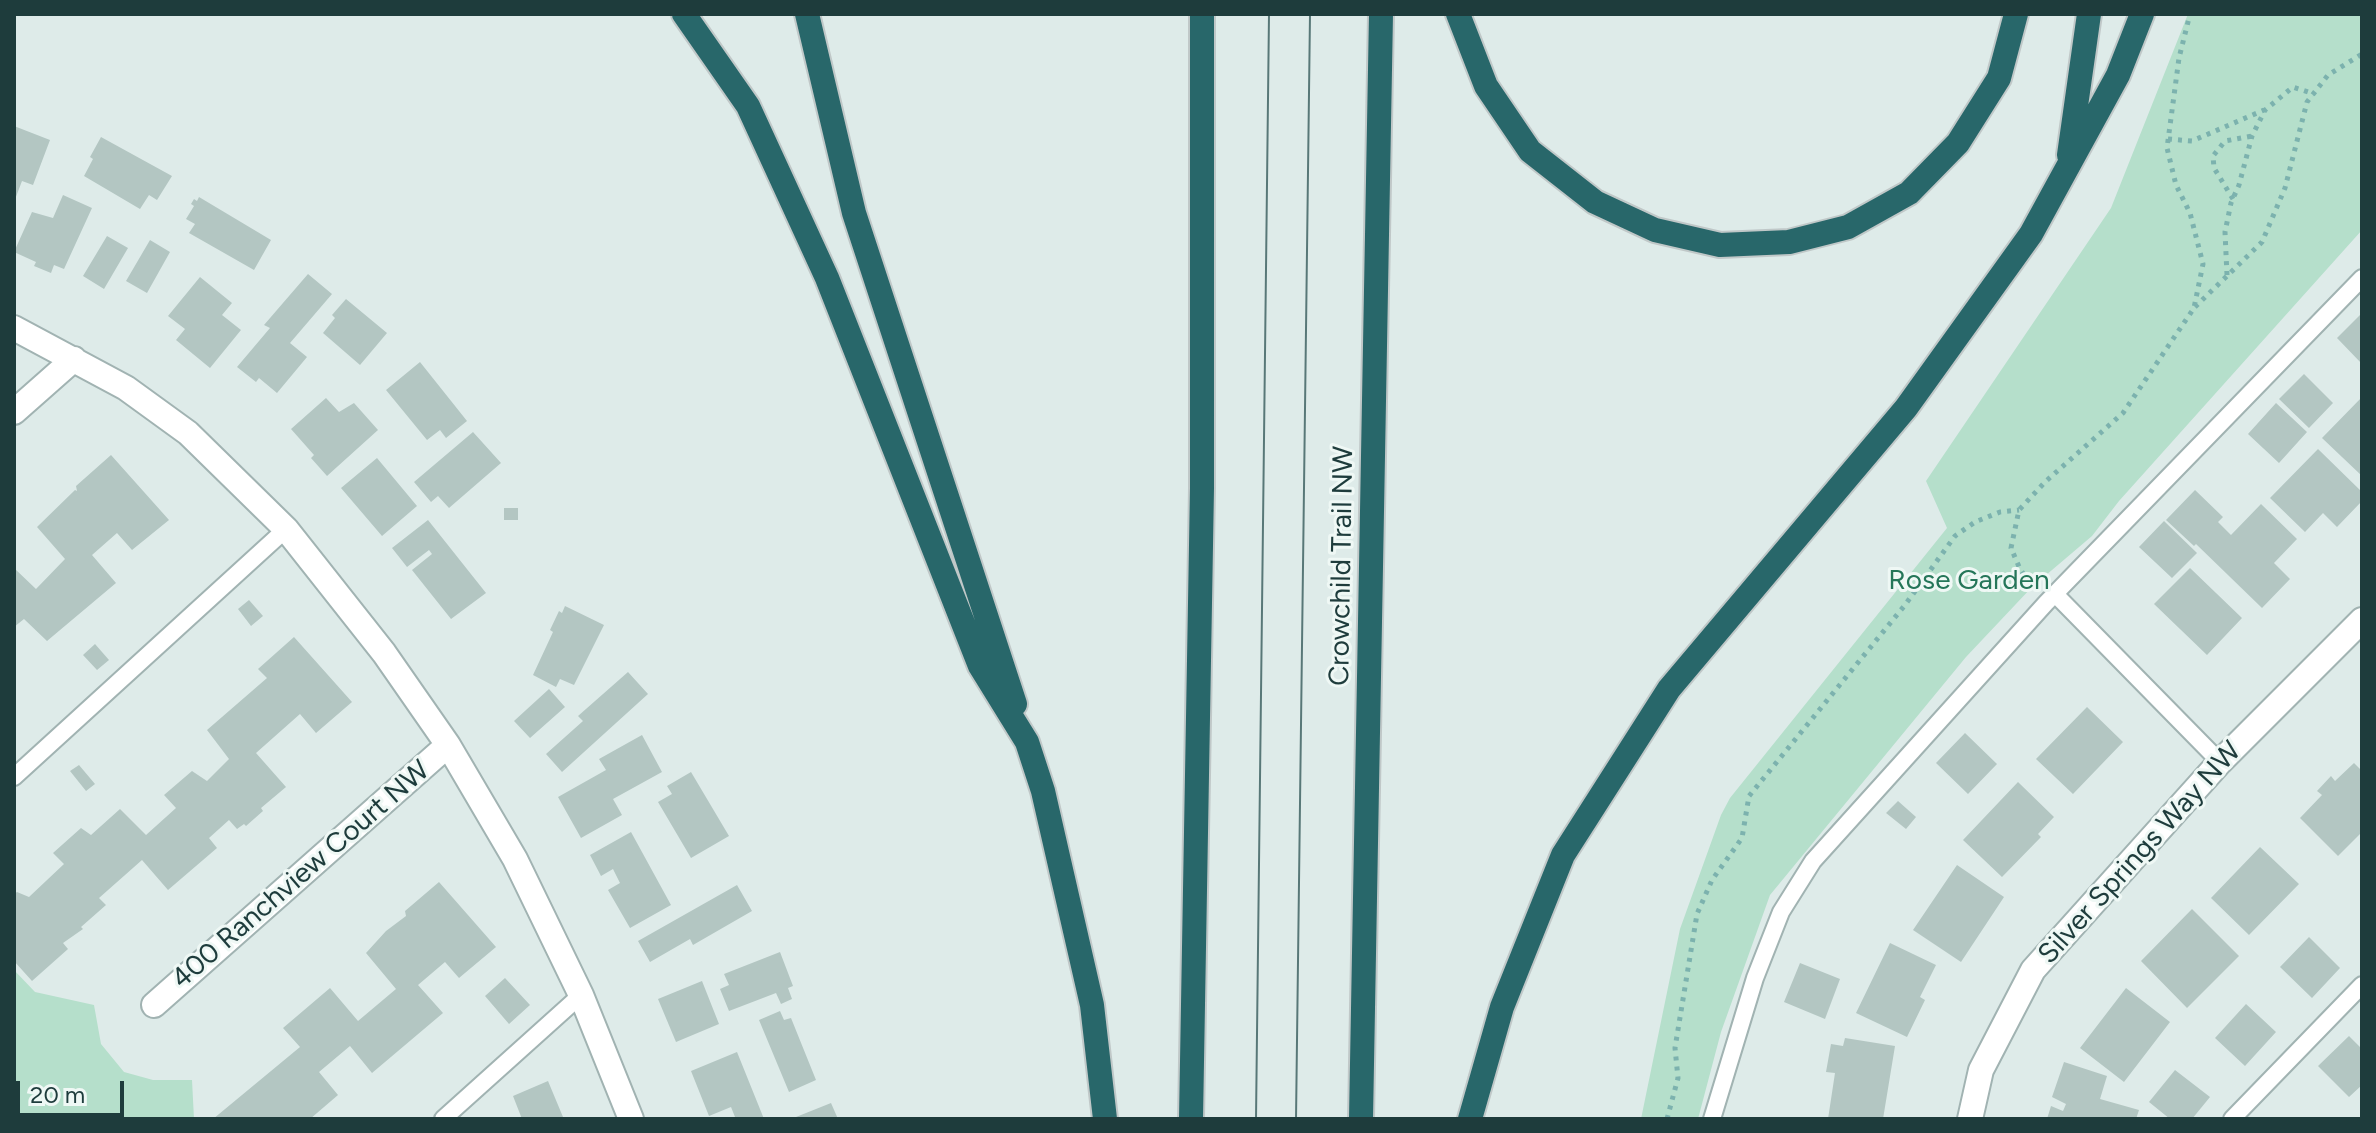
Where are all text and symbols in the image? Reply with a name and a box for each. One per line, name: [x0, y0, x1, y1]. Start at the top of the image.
street label: Crowchild Trail NW: [1323, 446, 1361, 686]
park label: Rose Garden: [1888, 564, 2050, 598]
street label: Silver Springs Way NW: [2031, 735, 2249, 971]
street label: 400 Ranchview Court NW: [165, 754, 437, 996]
scale bar: [20, 1065, 128, 1115]
text: 20 m: [30, 1080, 85, 1109]

